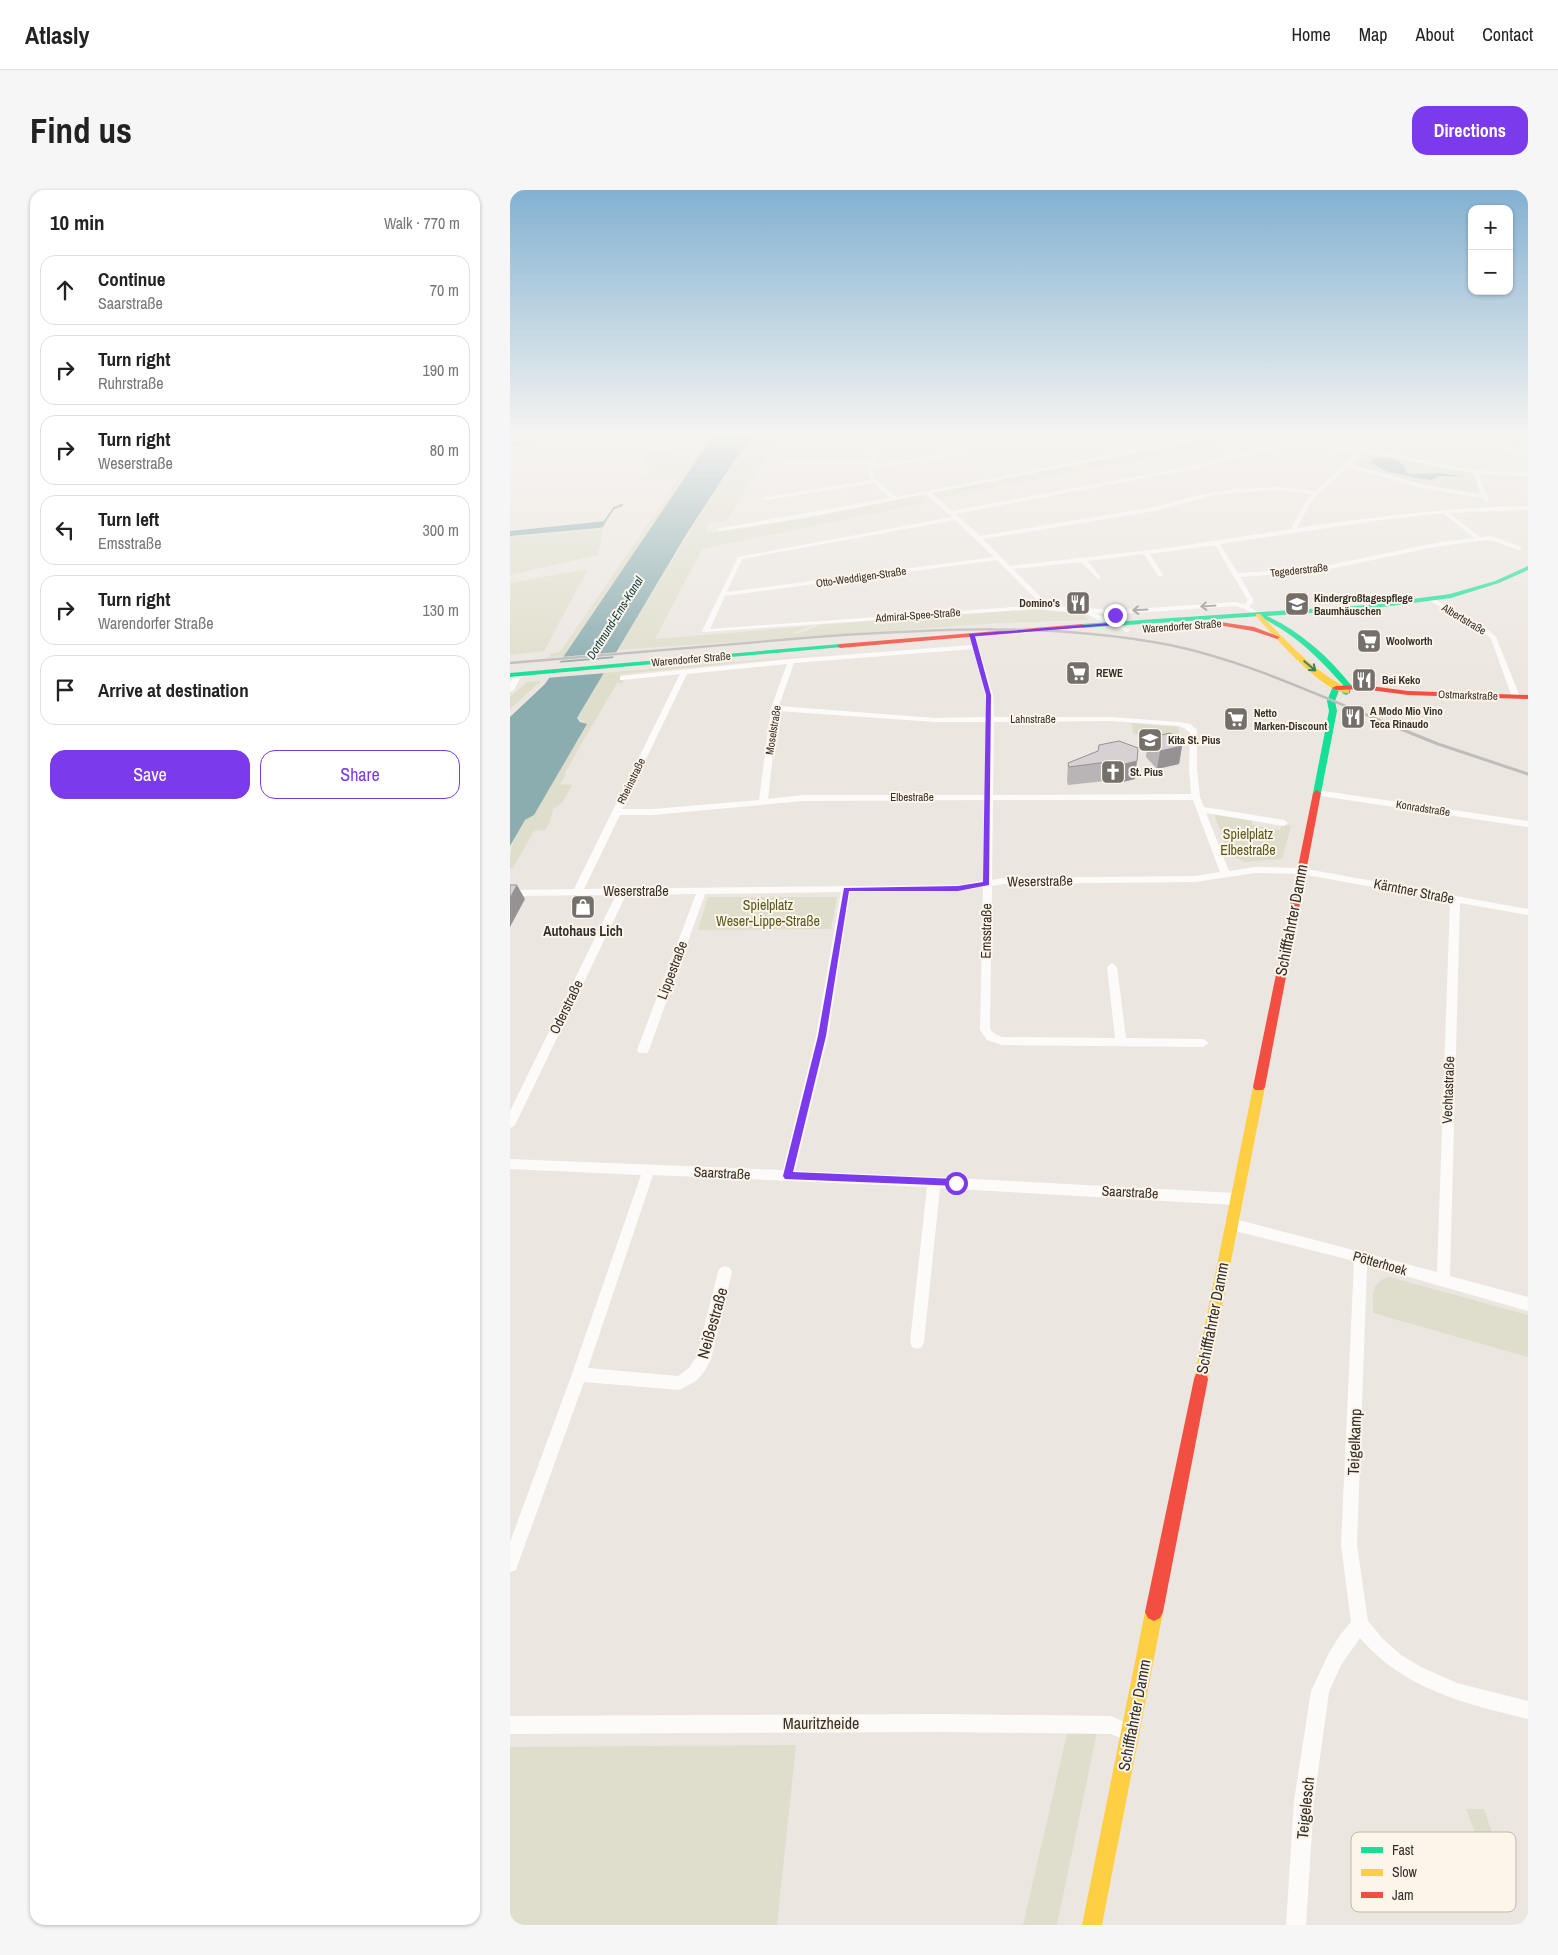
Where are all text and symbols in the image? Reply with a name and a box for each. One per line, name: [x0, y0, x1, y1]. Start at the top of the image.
text: Atlasly: [25, 19, 90, 51]
text: Home: [1291, 22, 1331, 47]
text: Map: [1359, 22, 1388, 47]
text: About: [1416, 22, 1454, 47]
text: Contact: [1482, 22, 1533, 47]
button: Directions: [1412, 106, 1528, 155]
text: Find us: [30, 107, 132, 154]
map controls: [1468, 205, 1513, 295]
button: +: [1468, 205, 1513, 250]
text: 10 min: [50, 208, 105, 237]
text: Walk · 770 m: [384, 212, 460, 234]
button: −: [1468, 250, 1513, 295]
text: Continue: [98, 266, 166, 292]
icon: ahead: [51, 276, 79, 304]
text: 70 m: [430, 279, 459, 301]
text: Saarstraße: [98, 292, 163, 314]
text: Turn right: [98, 346, 170, 372]
icon: right: [51, 356, 79, 384]
text: 190 m: [423, 359, 459, 381]
text: Ruhrstraße: [98, 372, 164, 394]
text: Turn right: [98, 426, 170, 452]
icon: right: [51, 436, 79, 464]
text: 80 m: [430, 439, 459, 461]
text: Weserstraße: [98, 452, 173, 474]
text: Turn left: [98, 506, 159, 532]
icon: left: [51, 516, 79, 544]
text: 300 m: [423, 519, 459, 541]
text: Emsstraße: [98, 532, 161, 554]
street label: Tegederstraße: [1269, 560, 1329, 580]
street label: Otto-Weddigen-Straße: [815, 564, 907, 590]
water label: Dortmund-Ems-Kanal: [583, 573, 647, 662]
text: Turn right: [98, 586, 170, 612]
restaurant icon: Domino's: [1065, 590, 1091, 616]
school or university icon: Kindergroßtagespflege Baumhäuschen: [1284, 591, 1310, 617]
place label: Kindergroßtagespflege Baumhäuschen: [1314, 591, 1413, 618]
icon: right: [51, 596, 79, 624]
place label: Domino's: [1019, 596, 1060, 610]
text: 130 m: [423, 599, 459, 621]
street label: Albertstraße: [1438, 600, 1489, 638]
one-way arrow: [1200, 601, 1216, 610]
route end: [1104, 604, 1127, 627]
street label: Admiral-Spee-Straße: [874, 605, 961, 625]
one-way arrow: [1133, 606, 1149, 615]
text: Warendorfer Straße: [98, 612, 213, 634]
street label: Warendorfer Straße: [1142, 616, 1222, 636]
supermarket icon: Woolworth: [1356, 628, 1382, 654]
place label: Woolworth: [1386, 634, 1432, 648]
street label: Warendorfer Straße: [651, 649, 731, 669]
supermarket icon: REWE: [1065, 660, 1091, 686]
one-way arrow: [1303, 661, 1316, 672]
place label: REWE: [1096, 666, 1123, 680]
restaurant icon: Bei Keko: [1351, 667, 1377, 693]
place label: Bei Keko: [1382, 673, 1421, 687]
icon: arrive: [51, 676, 79, 704]
text: Arrive at destination: [98, 677, 249, 703]
street label: Ostmarkstraße: [1438, 687, 1498, 703]
street label: Moselstraße: [762, 704, 784, 756]
restaurant icon: A Modo Mio Vino Teca Rinaudo: [1340, 704, 1366, 730]
place label: A Modo Mio Vino Teca Rinaudo: [1370, 704, 1443, 731]
supermarket icon: Netto Marken-Discount: [1223, 706, 1249, 732]
place label: Netto Marken-Discount: [1254, 706, 1327, 733]
street label: Lahnstraße: [1010, 712, 1056, 726]
school or university icon: Kita St. Pius: [1137, 727, 1163, 753]
place label: Kita St. Pius: [1168, 733, 1221, 747]
button: Save: [50, 750, 250, 799]
button: Share: [260, 750, 460, 799]
street label: Rheinstraße: [614, 756, 648, 806]
church icon: St. Pius: [1100, 759, 1126, 785]
place label: St. Pius: [1130, 765, 1163, 779]
street label: Elbestraße: [890, 790, 934, 804]
street label: Konradstraße: [1395, 797, 1451, 819]
park label: Spielplatz Elbestraße: [1220, 825, 1276, 859]
street label: Schifffahrter Damm: [1269, 862, 1313, 978]
street label: Weserstraße: [1007, 871, 1073, 891]
street label: Kärntner Straße: [1372, 874, 1456, 908]
street label: Weserstraße: [603, 882, 669, 900]
shop icon: Autohaus Lich: [570, 894, 596, 920]
park label: Spielplatz Weser-Lippe-Straße: [716, 896, 820, 930]
street label: Emsstraße: [977, 903, 995, 959]
place label: Autohaus Lich: [543, 922, 623, 940]
street label: Lippestraße: [653, 938, 691, 1002]
street label: Oderstraße: [545, 977, 587, 1037]
street label: Vechtastraße: [1438, 1056, 1458, 1124]
street label: Saarstraße: [693, 1163, 751, 1183]
route start: [945, 1172, 968, 1195]
street label: Saarstraße: [1101, 1182, 1159, 1202]
street label: Pötterhoek: [1351, 1247, 1409, 1279]
street label: Schifffahrter Damm: [1190, 1260, 1234, 1376]
street label: Neißestraße: [691, 1285, 733, 1361]
street label: Teigelkamp: [1342, 1408, 1366, 1476]
street label: Schifffahrter Damm: [1112, 1657, 1156, 1773]
street label: Mauritzheide: [783, 1712, 859, 1734]
street label: Teigelesch: [1291, 1776, 1319, 1840]
legend: [1351, 1832, 1516, 1912]
text: Fast: [1392, 1841, 1414, 1859]
text: Slow: [1392, 1863, 1418, 1881]
text: Jam: [1392, 1886, 1414, 1904]

